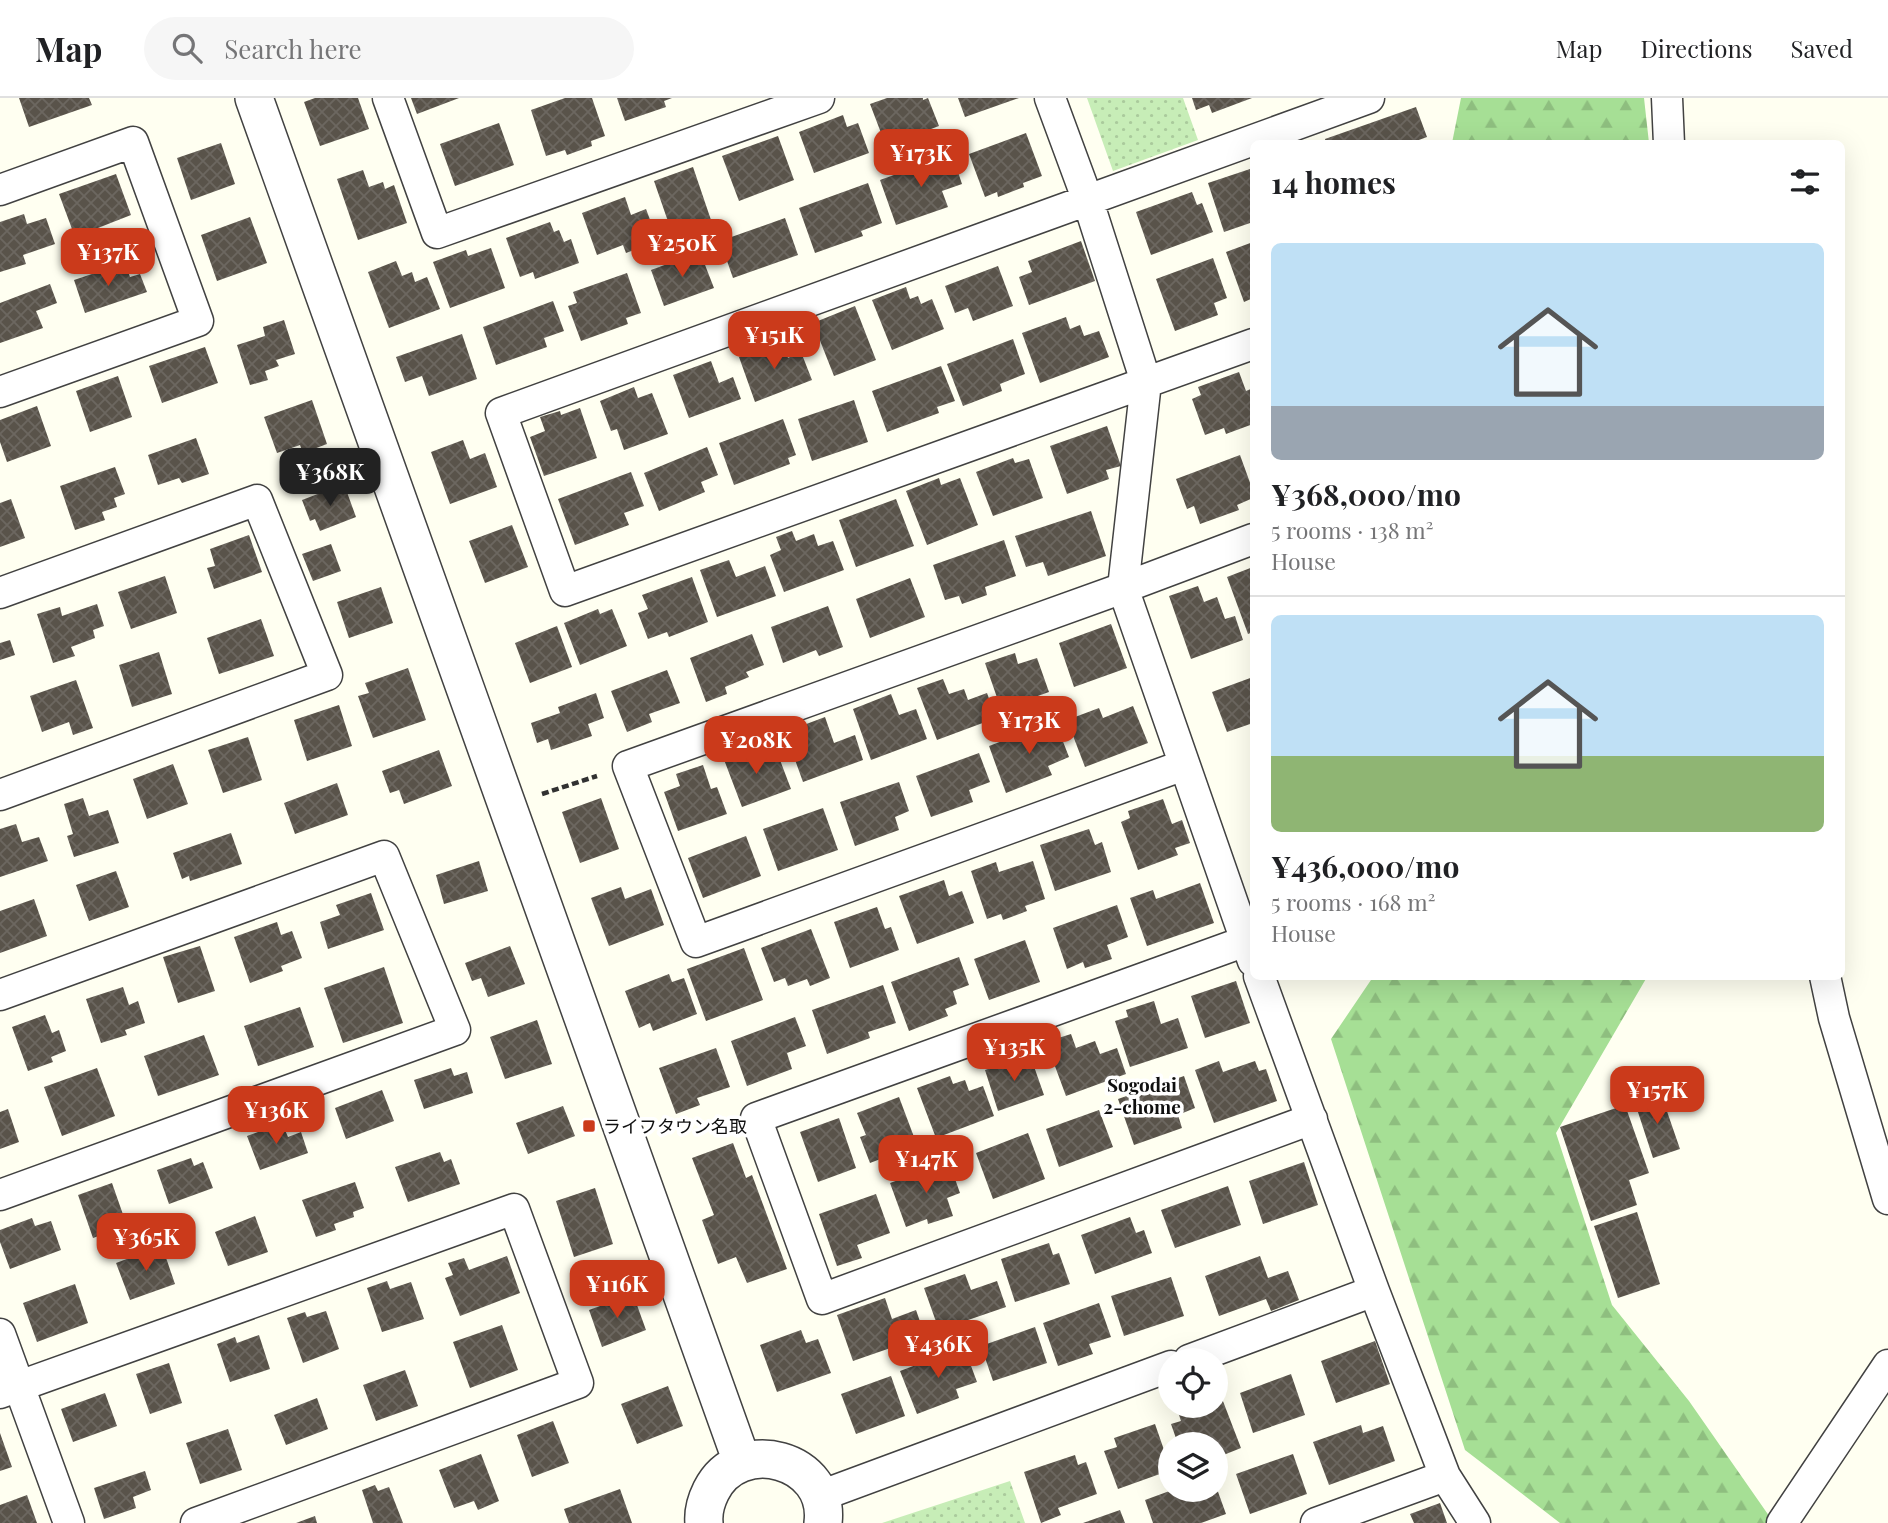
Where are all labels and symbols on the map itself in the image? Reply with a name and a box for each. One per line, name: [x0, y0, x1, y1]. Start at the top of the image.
pin: ¥173K: [872, 130, 970, 189]
pin: ¥250K: [633, 220, 731, 279]
pin: ¥137K: [59, 228, 157, 288]
pin: ¥151K: [725, 312, 823, 371]
pin: ¥368K: [281, 448, 379, 508]
pin: ¥173K: [980, 696, 1078, 756]
pin: ¥208K: [707, 716, 805, 776]
pin: ¥135K: [965, 1024, 1063, 1083]
pin: ¥157K: [1608, 1066, 1706, 1126]
district label: Sogodai 2-chome: [1103, 1071, 1181, 1119]
pin: ¥136K: [227, 1086, 325, 1146]
place label: ライフタウン名取: [603, 1114, 747, 1138]
marker: ライフタウン名取: [581, 1118, 597, 1134]
pin: ¥147K: [877, 1136, 975, 1195]
pin: ¥365K: [97, 1214, 195, 1273]
pin: ¥116K: [568, 1260, 666, 1320]
pin: ¥436K: [889, 1320, 987, 1380]

